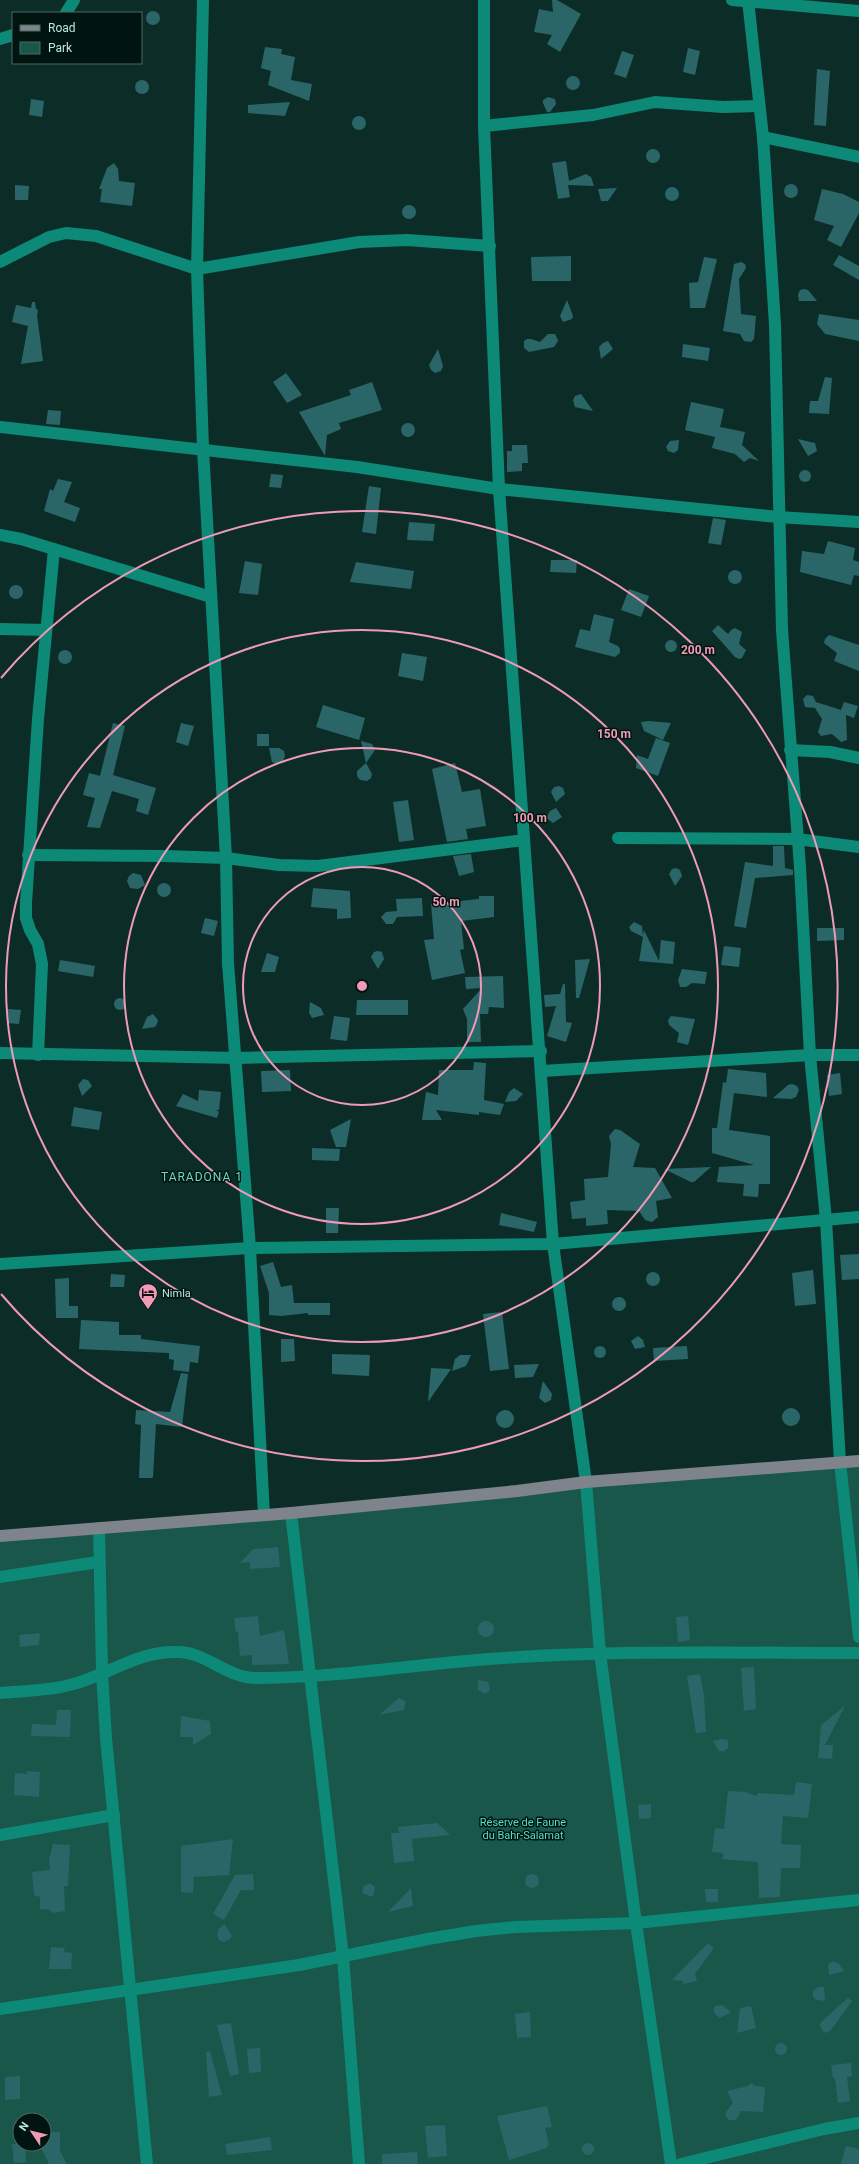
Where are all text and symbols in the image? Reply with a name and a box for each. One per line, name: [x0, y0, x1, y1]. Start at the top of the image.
legend: [12, 12, 142, 64]
text: Road: [48, 21, 76, 35]
text: Park: [48, 41, 73, 55]
text: 200 m: [681, 643, 715, 657]
text: 150 m: [597, 727, 631, 741]
text: 100 m: [513, 811, 547, 825]
text: 50 m: [432, 895, 460, 909]
centre of rings: [355, 979, 369, 993]
district label: TARADONA 1: [161, 1170, 243, 1184]
hotel icon: Nimla: [137, 1282, 159, 1310]
place label: Nimla: [162, 1287, 191, 1300]
park label: Réserve de Faune du Bahr-Salamat: [480, 1816, 566, 1842]
north arrow: [12, 2112, 52, 2152]
text: N: [17, 2119, 32, 2133]

